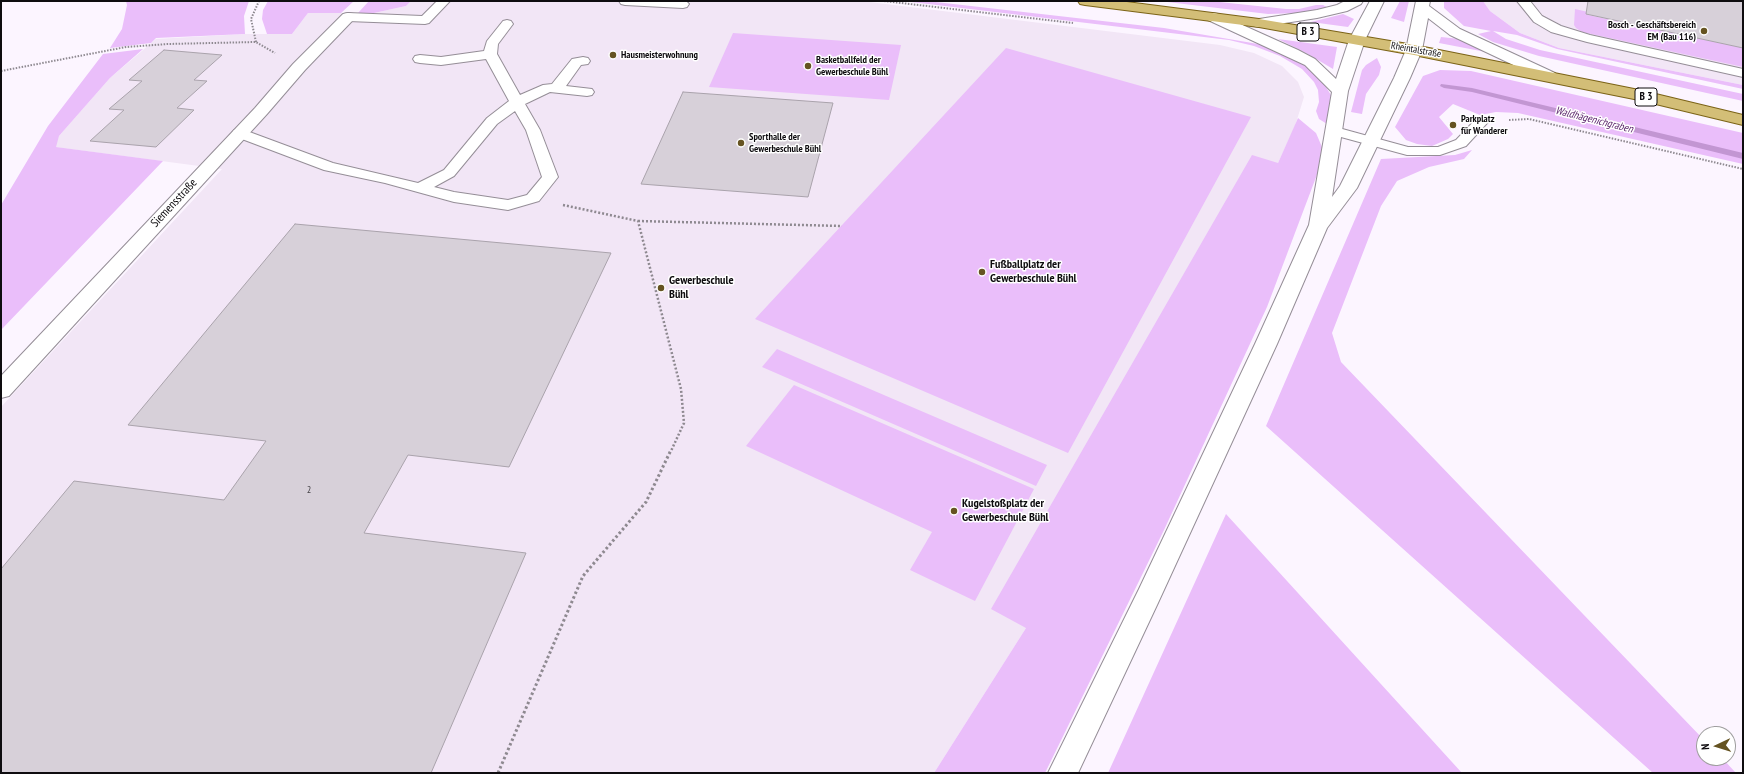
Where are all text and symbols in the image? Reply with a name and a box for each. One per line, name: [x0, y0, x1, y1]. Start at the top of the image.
place label: Bosch - Geschäftsbereich EM (Bau 116): [1608, 19, 1696, 42]
road number: B 3: [1297, 23, 1319, 41]
marker: Bosch - Geschäftsbereich EM (Bau 116): [1699, 26, 1709, 36]
street label: Rheintalstraße: [1390, 40, 1442, 60]
place label: Hausmeisterwohnung: [621, 49, 698, 61]
marker: Hausmeisterwohnung: [608, 50, 618, 60]
place label: Basketballfeld der Gewerbeschule Bühl: [816, 54, 888, 78]
marker: Basketballfeld der Gewerbeschule Bühl: [803, 61, 813, 71]
road number: B 3: [1635, 88, 1657, 106]
water label: Waldhägenichgraben: [1554, 104, 1634, 136]
place label: Parkplatz für Wanderer: [1461, 113, 1507, 136]
marker: Parkplatz für Wanderer: [1448, 120, 1458, 130]
place label: Sporthalle der Gewerbeschule Bühl: [749, 131, 821, 154]
marker: Sporthalle der Gewerbeschule Bühl: [736, 138, 746, 148]
street label: Siemensstraße: [148, 176, 200, 230]
place label: Fußballplatz der Gewerbeschule Bühl: [990, 258, 1077, 286]
marker: Fußballplatz der Gewerbeschule Bühl: [977, 267, 987, 277]
place label: Gewerbeschule Bühl: [669, 274, 734, 302]
marker: Gewerbeschule Bühl: [656, 283, 666, 293]
house number: 2: [307, 484, 311, 496]
place label: Kugelstoßplatz der Gewerbeschule Bühl: [962, 497, 1049, 525]
marker: Kugelstoßplatz der Gewerbeschule Bühl: [949, 506, 959, 516]
north arrow: [1696, 726, 1736, 766]
text: N: [1698, 743, 1712, 750]

